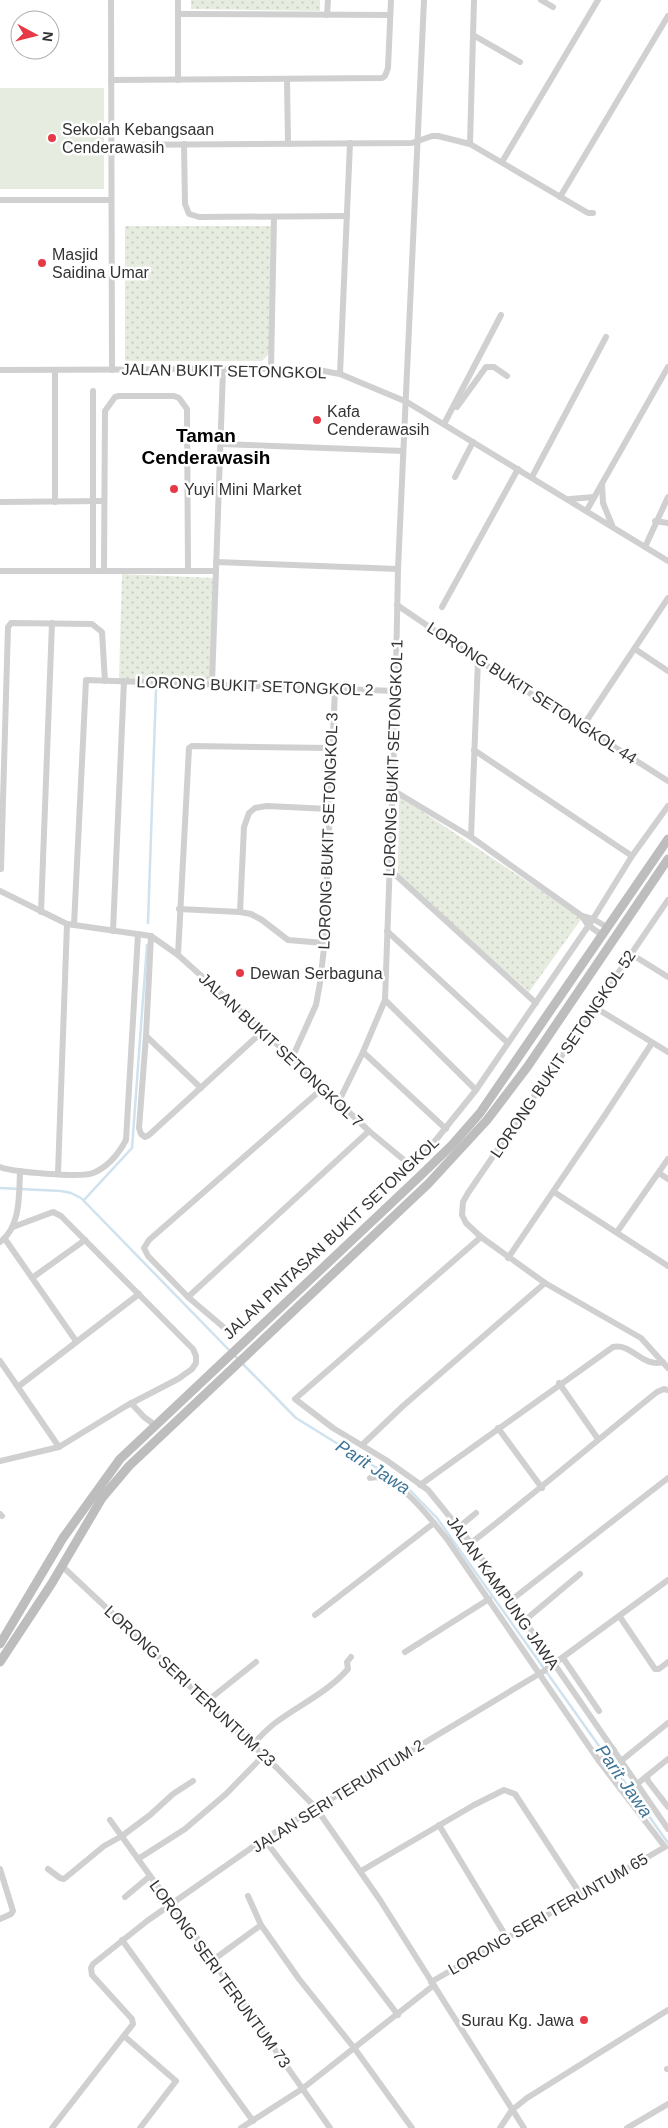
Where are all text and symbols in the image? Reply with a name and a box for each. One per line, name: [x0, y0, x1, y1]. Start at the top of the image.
north arrow: [10, 10, 60, 60]
text: N: [39, 31, 56, 43]
place label: Sekolah Kebangsaan Cenderawasih: [62, 121, 214, 156]
marker: Sekolah Kebangsaan Cenderawasih: [46, 132, 58, 144]
place label: Masjid Saidina Umar: [52, 246, 150, 281]
marker: Masjid Saidina Umar: [36, 257, 48, 269]
street label: JALAN BUKIT SETONGKOL: [121, 361, 327, 381]
place label: Kafa Cenderawasih: [327, 403, 429, 438]
marker: Kafa Cenderawasih: [311, 414, 323, 426]
district label: Taman Cenderawasih: [142, 425, 270, 468]
place label: Yuyi Mini Market: [184, 481, 302, 498]
marker: Yuyi Mini Market: [168, 483, 180, 495]
street label: LORONG BUKIT SETONGKOL 44: [424, 619, 640, 767]
street label: LORONG BUKIT SETONGKOL 1: [380, 639, 406, 877]
street label: LORONG BUKIT SETONGKOL 2: [136, 673, 374, 699]
street label: LORONG BUKIT SETONGKOL 3: [315, 712, 341, 950]
street label: LORONG BUKIT SETONGKOL 52: [487, 947, 639, 1161]
place label: Dewan Serbaguna: [250, 965, 383, 982]
marker: Dewan Serbaguna: [234, 967, 246, 979]
street label: JALAN BUKIT SETONGKOL 7: [196, 970, 366, 1130]
street label: JALAN PINTASAN BUKIT SETONGKOL: [220, 1133, 442, 1342]
water label: Parit Jawa: [332, 1436, 414, 1498]
street label: JALAN KAMPUNG JAWA: [444, 1513, 563, 1673]
street label: LORONG SERI TERUNTUM 23: [101, 1602, 279, 1770]
street label: JALAN SERI TERUNTUM 2: [249, 1736, 427, 1856]
water label: Parit Jawa: [592, 1741, 656, 1821]
street label: LORONG SERI TERUNTUM 65: [445, 1850, 651, 1978]
street label: LORONG SERI TERUNTUM 73: [146, 1877, 294, 2071]
place label: Surau Kg. Jawa: [461, 2012, 574, 2029]
marker: Surau Kg. Jawa: [578, 2014, 590, 2026]

